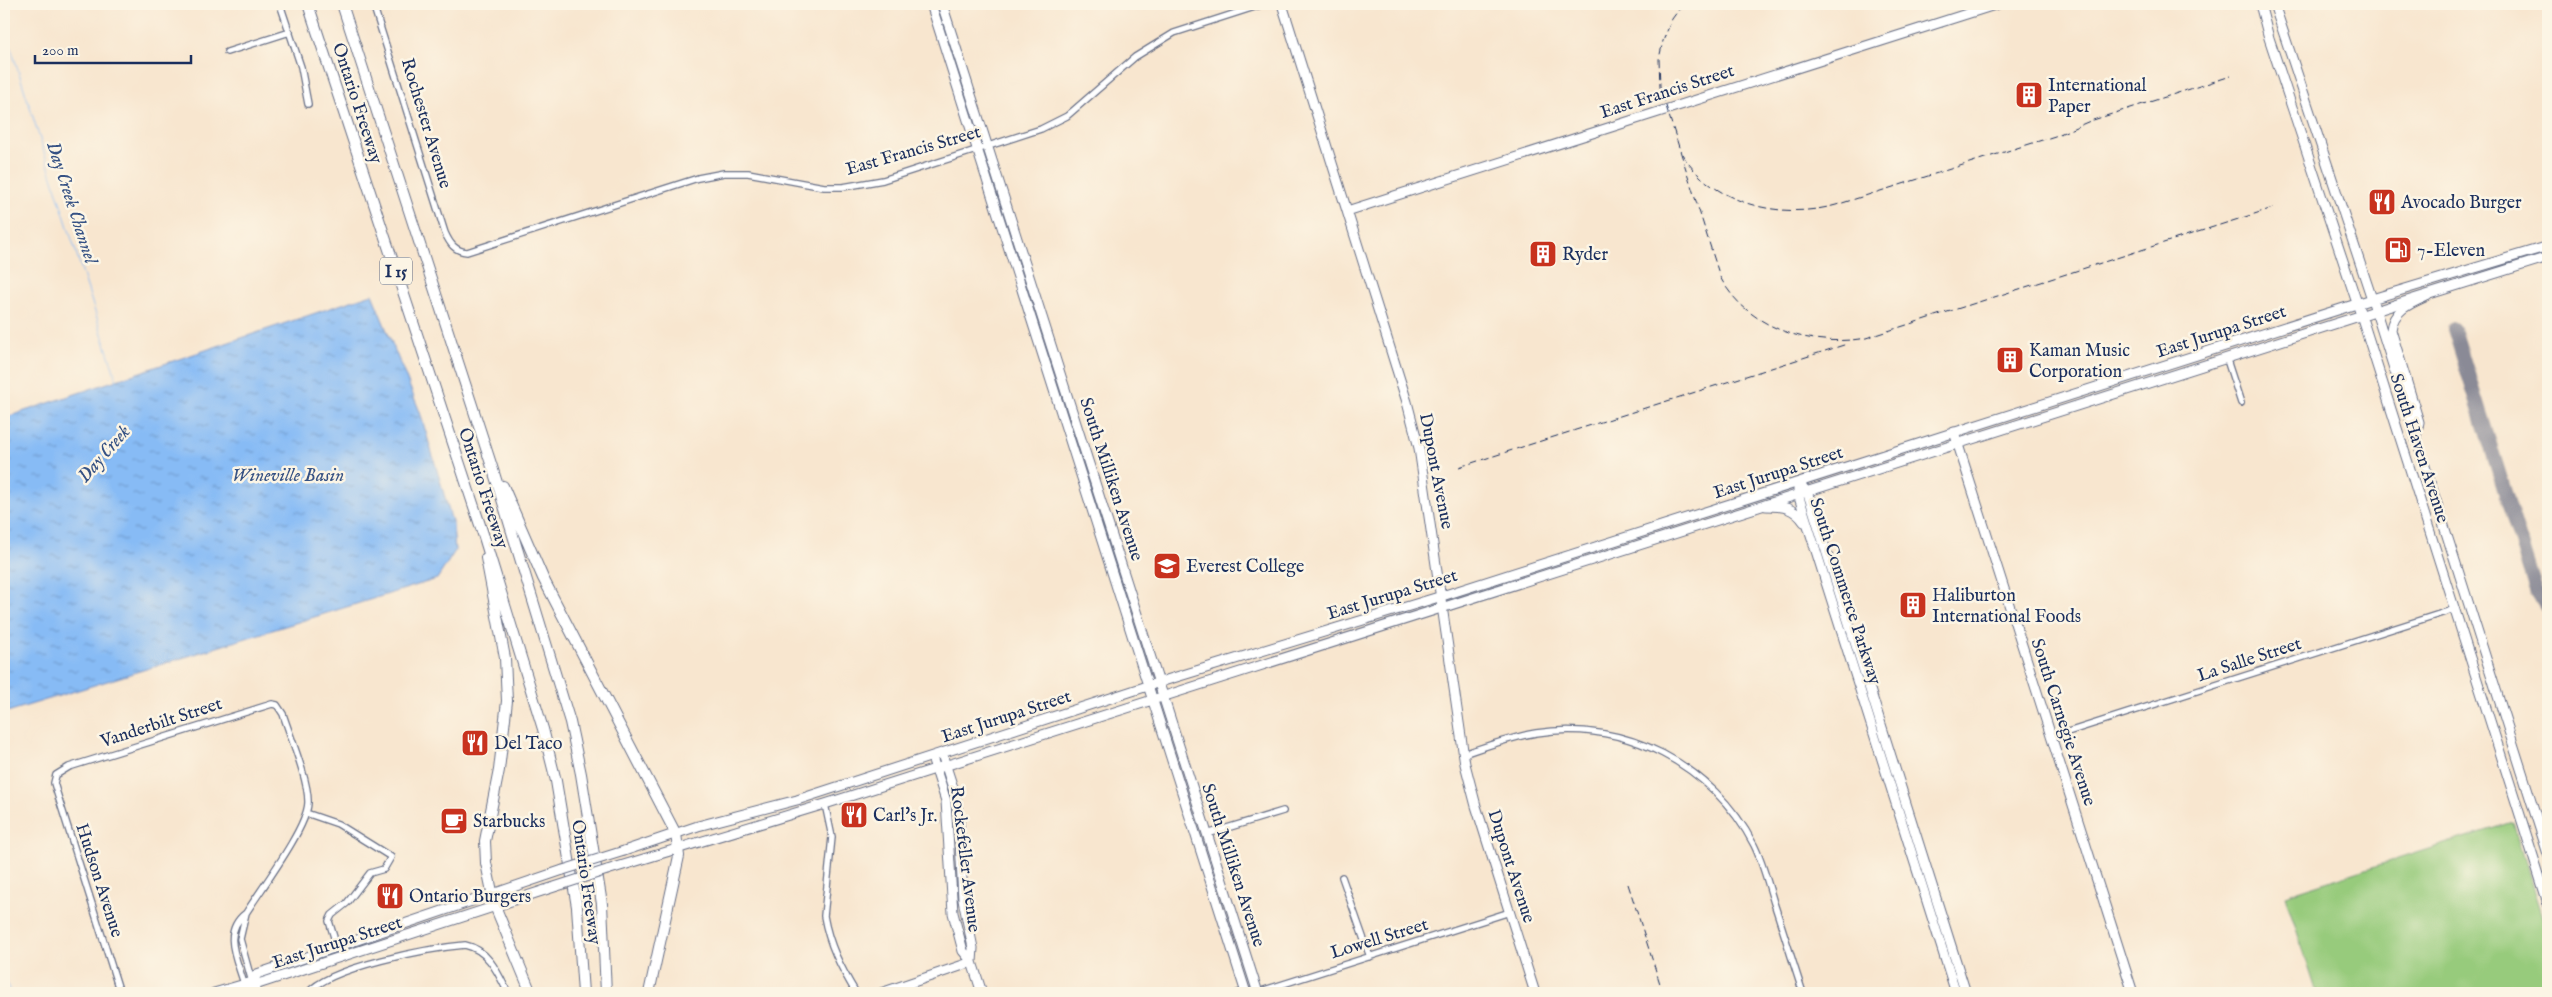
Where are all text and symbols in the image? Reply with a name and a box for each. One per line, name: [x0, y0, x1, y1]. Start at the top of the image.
scale bar: [35, 32, 191, 64]
street label: Ontario Freeway: [326, 40, 387, 167]
text: 200 m: [42, 41, 79, 60]
street label: Rochester Avenue: [395, 55, 456, 191]
street label: East Francis Street: [1598, 60, 1737, 125]
place label: International Paper: [2048, 75, 2147, 119]
building icon: International Paper: [2014, 80, 2044, 110]
street label: East Francis Street: [843, 121, 984, 182]
water label: Day Creek Channel: [40, 138, 103, 268]
restaurant icon: Avocado Burger: [2367, 187, 2397, 217]
place label: Avocado Burger: [2400, 192, 2522, 215]
fuel station icon: 7-Eleven: [2383, 235, 2413, 265]
building icon: Ryder: [1528, 239, 1558, 269]
place label: 7-Eleven: [2417, 240, 2486, 263]
place label: Ryder: [1562, 244, 1608, 267]
road number: I 15: [380, 258, 412, 284]
street label: East Jurupa Street: [2154, 301, 2289, 364]
place label: Kaman Music Corporation: [2029, 340, 2130, 384]
building icon: Kaman Music Corporation: [1995, 345, 2025, 375]
street label: South Haven Avenue: [2384, 371, 2454, 526]
street label: South Milliken Avenue: [1073, 395, 1148, 564]
street label: Dupont Avenue: [1413, 411, 1458, 531]
water label: Day Creek: [73, 420, 136, 488]
street label: Ontario Freeway: [452, 425, 513, 552]
street label: East Jurupa Street: [1711, 442, 1846, 505]
water label: Wineville Basin: [232, 464, 344, 488]
street label: South Commerce Parkway: [1803, 495, 1886, 688]
school or university icon: Everest College: [1152, 551, 1182, 581]
place label: Everest College: [1186, 556, 1304, 579]
street label: East Jurupa Street: [1325, 565, 1460, 626]
place label: Haliburton International Foods: [1932, 585, 2081, 629]
building icon: Haliburton International Foods: [1898, 590, 1928, 620]
street label: La Salle Street: [2194, 633, 2304, 688]
street label: South Carnegie Avenue: [2025, 636, 2101, 809]
street label: East Jurupa Street: [939, 686, 1074, 749]
street label: Vanderbilt Street: [97, 693, 225, 754]
restaurant icon: Del Taco: [460, 728, 490, 758]
place label: Del Taco: [494, 733, 563, 756]
street label: South Milliken Avenue: [1195, 781, 1270, 950]
street label: Rockefeller Avenue: [944, 785, 985, 934]
restaurant icon: Carl's Jr.: [839, 800, 869, 830]
place label: Carl's Jr.: [873, 805, 937, 828]
cafe icon: Starbucks: [439, 806, 469, 836]
street label: Dupont Avenue: [1481, 807, 1540, 926]
place label: Starbucks: [473, 811, 545, 834]
street label: Ontario Freeway: [565, 818, 606, 946]
street label: Hudson Avenue: [69, 820, 128, 940]
restaurant icon: Ontario Burgers: [375, 881, 405, 911]
place label: Ontario Burgers: [409, 886, 531, 909]
street label: East Jurupa Street: [270, 912, 405, 975]
street label: Lowell Street: [1328, 914, 1431, 965]

